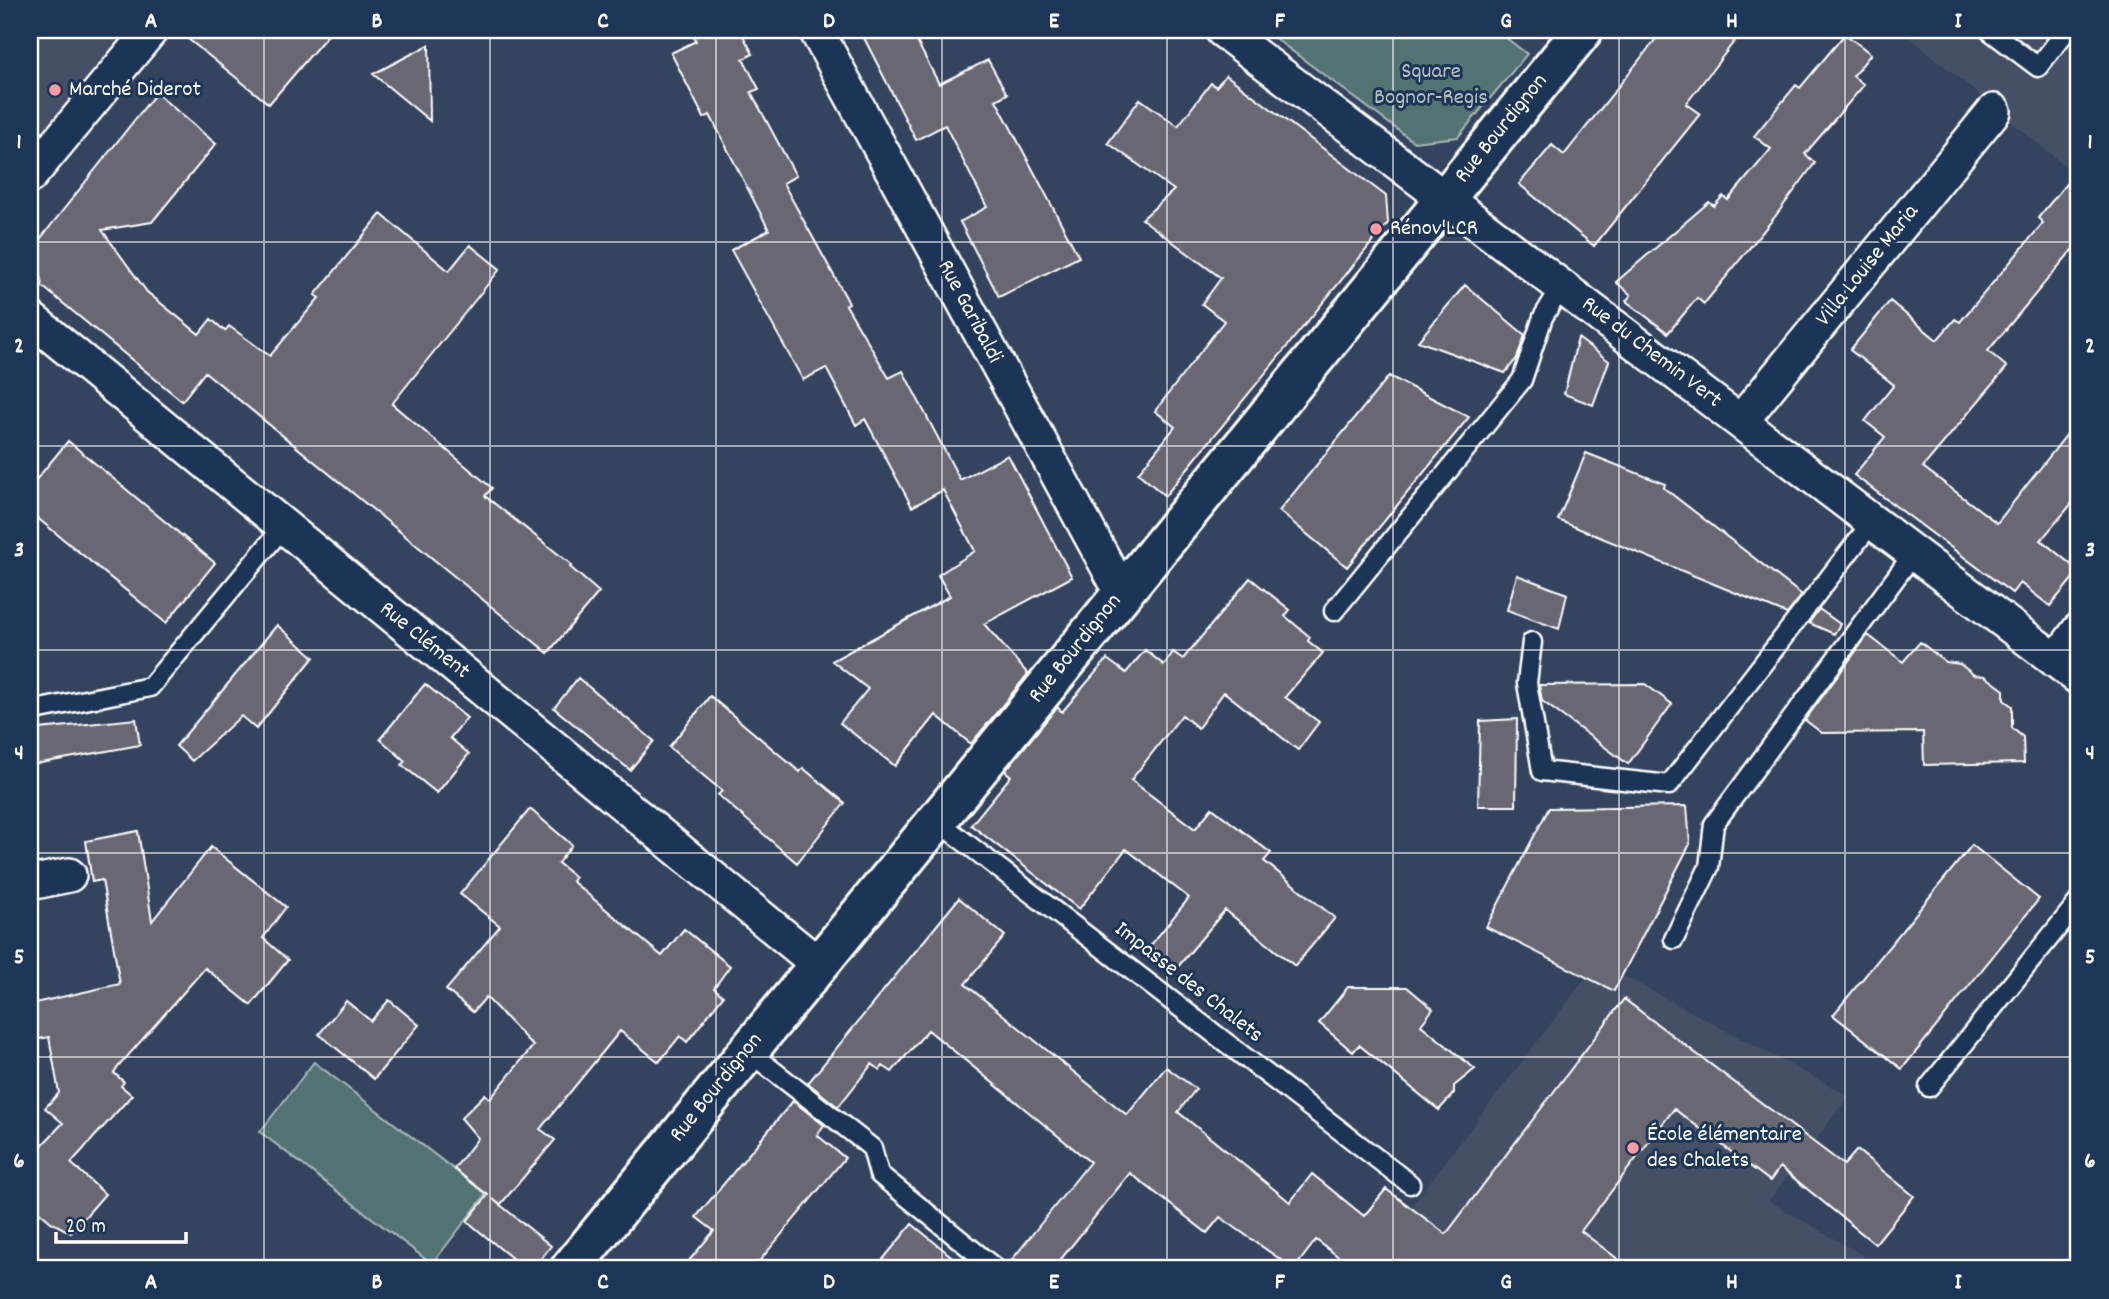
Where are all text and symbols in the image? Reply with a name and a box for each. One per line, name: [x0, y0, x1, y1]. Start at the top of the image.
text: A: [145, 6, 157, 39]
text: B: [372, 6, 383, 39]
text: C: [597, 6, 609, 39]
text: D: [823, 6, 835, 39]
text: E: [1049, 6, 1060, 39]
text: F: [1275, 6, 1286, 39]
text: G: [1500, 6, 1512, 39]
text: H: [1726, 6, 1738, 39]
text: I: [1954, 6, 1962, 39]
park label: Square Bognor-Regis: [1374, 56, 1488, 115]
street label: Rue Bourdignon: [1447, 67, 1557, 191]
place label: Marché Diderot: [69, 74, 201, 107]
marker: Marché Diderot: [47, 82, 63, 98]
text: 1: [16, 127, 22, 160]
text: 1: [2087, 127, 2093, 160]
street label: Villa Louise Maria: [1808, 197, 1928, 334]
place label: Rénov'LCR: [1390, 213, 1478, 246]
marker: Rénov'LCR: [1368, 221, 1384, 237]
street label: Rue Garibaldi: [928, 254, 1010, 370]
street label: Rue du Chemin Vert: [1574, 289, 1728, 417]
text: 2: [14, 331, 24, 364]
text: 2: [2085, 331, 2095, 364]
text: 3: [14, 535, 24, 568]
text: 3: [2085, 535, 2095, 568]
street label: Rue Bourdignon: [1021, 587, 1131, 711]
street label: Rue Clément: [372, 594, 476, 688]
text: 4: [14, 738, 24, 771]
text: 4: [2085, 738, 2095, 771]
street label: Impasse des Chalets: [1106, 914, 1270, 1052]
text: 5: [14, 942, 24, 975]
text: 5: [2085, 942, 2095, 975]
street label: Rue Bourdignon: [662, 1026, 772, 1150]
place label: École élémentaire des Chalets: [1647, 1119, 1802, 1178]
marker: École élémentaire des Chalets: [1625, 1140, 1641, 1156]
text: 6: [13, 1146, 25, 1179]
text: 6: [2084, 1146, 2096, 1179]
scale bar: [56, 1201, 186, 1245]
text: 20 m: [66, 1213, 106, 1243]
text: A: [145, 1267, 157, 1299]
text: B: [372, 1267, 383, 1299]
text: C: [597, 1267, 609, 1299]
text: D: [823, 1267, 835, 1299]
text: E: [1049, 1267, 1060, 1299]
text: F: [1275, 1267, 1286, 1299]
text: G: [1500, 1267, 1512, 1299]
text: H: [1726, 1267, 1738, 1299]
text: I: [1954, 1267, 1962, 1299]

